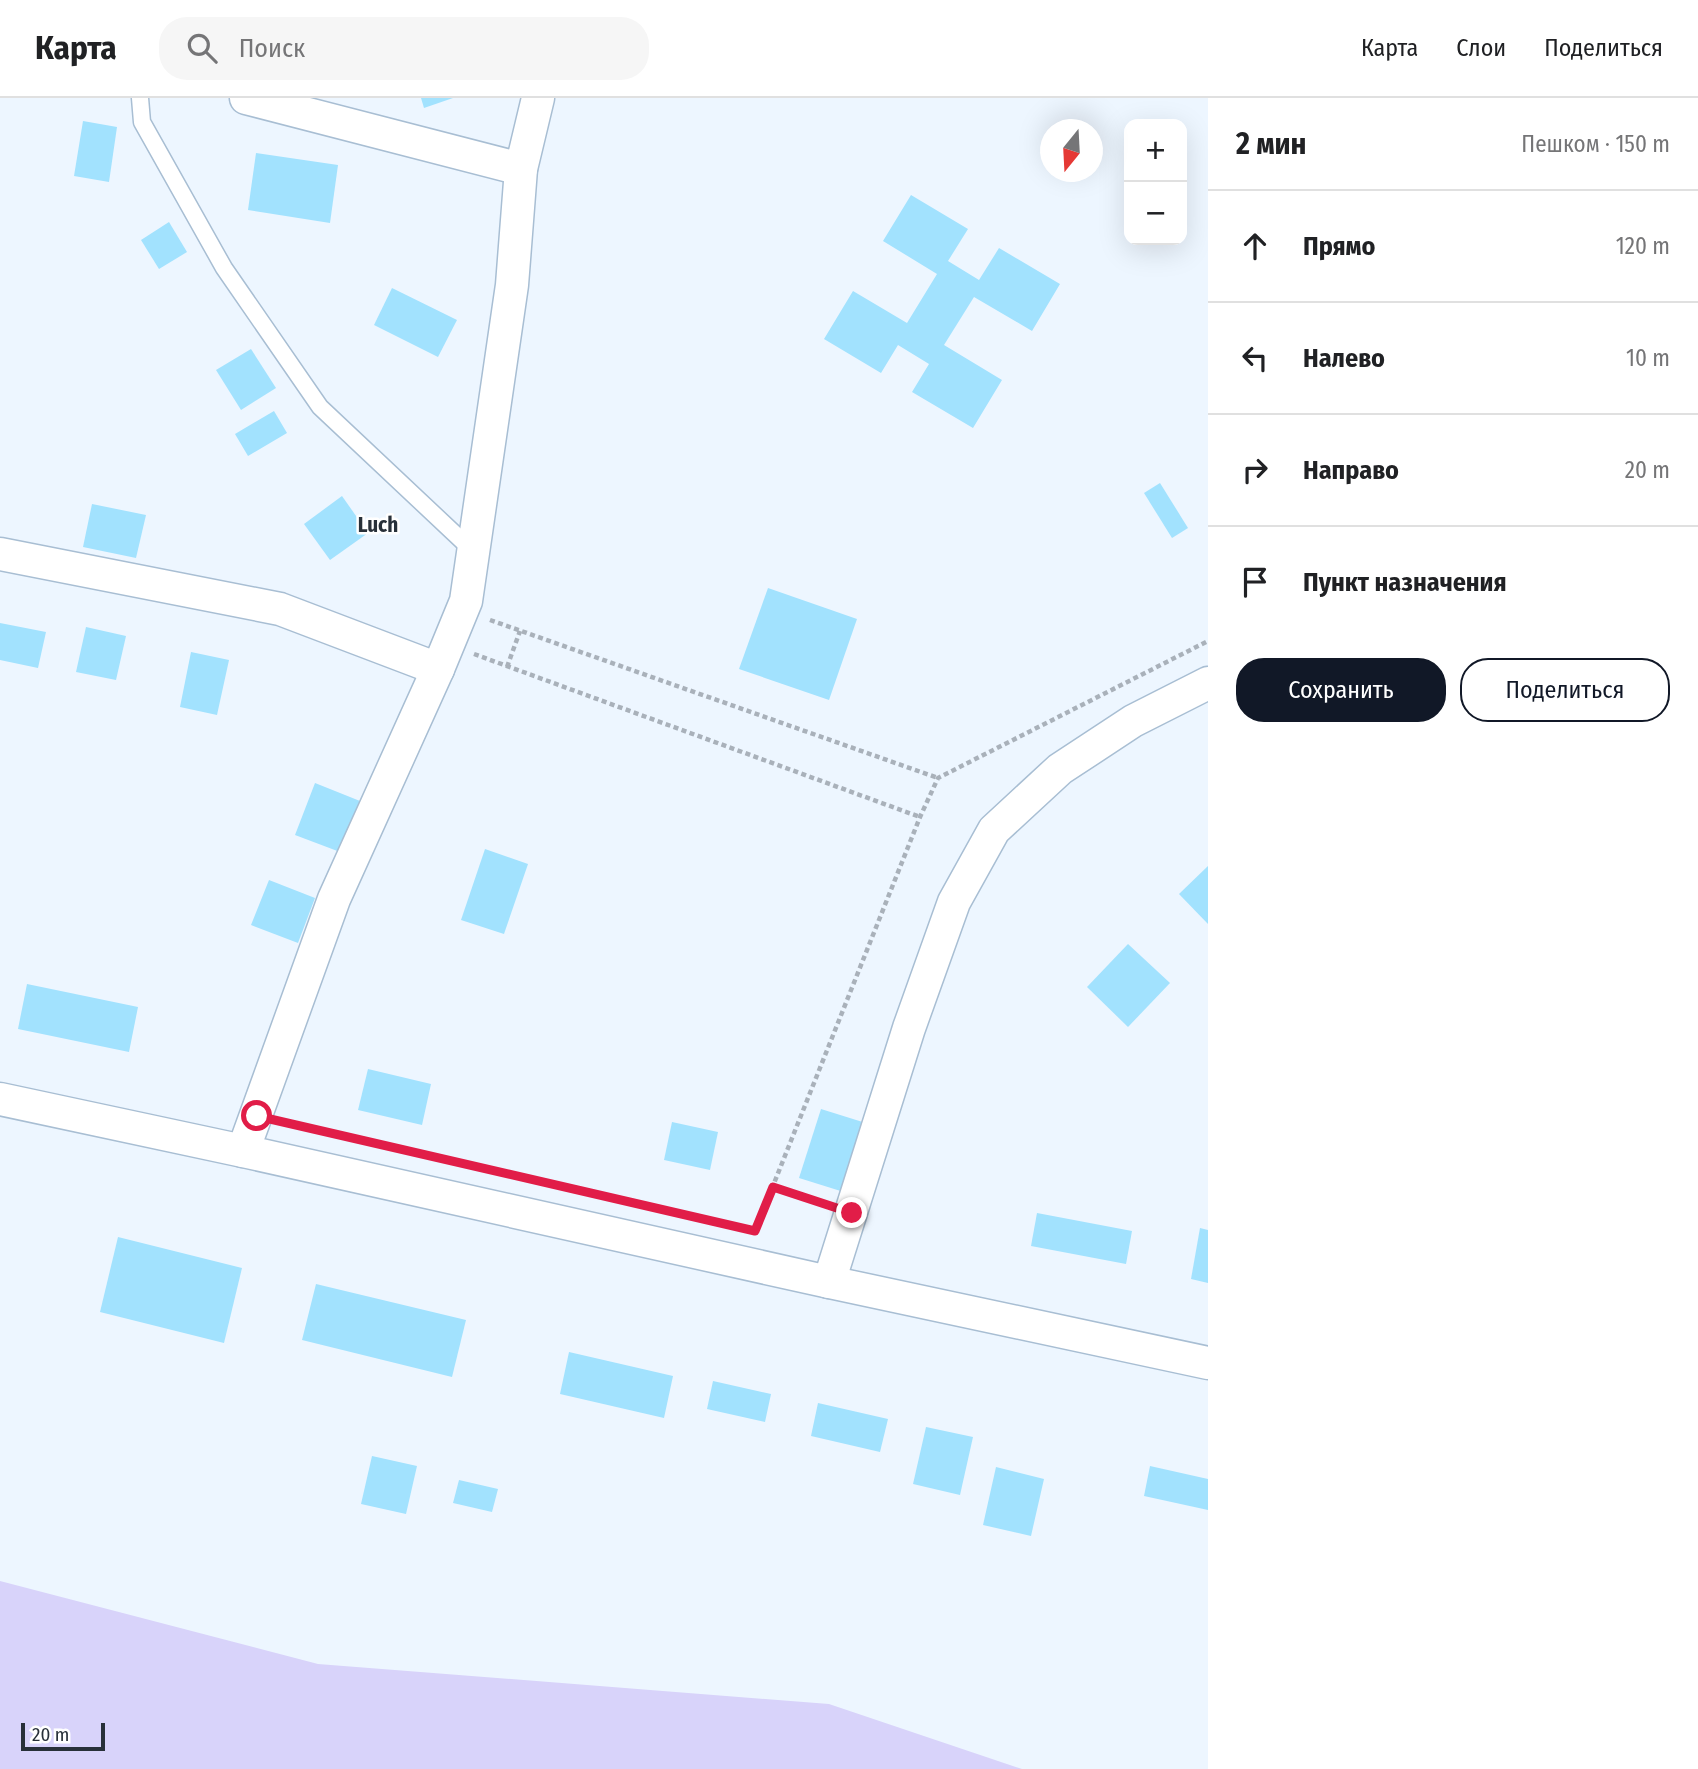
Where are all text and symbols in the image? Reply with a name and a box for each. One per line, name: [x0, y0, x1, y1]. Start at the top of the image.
search box: [159, 17, 649, 80]
text: Карта: [35, 28, 117, 68]
icon: search: [183, 29, 221, 67]
text: Поиск: [239, 33, 305, 64]
text: Карта: [1361, 34, 1418, 62]
text: Слои: [1456, 34, 1506, 62]
text: Поделиться: [1544, 34, 1663, 62]
north arrow: [1040, 119, 1103, 182]
map controls: [1124, 119, 1187, 245]
button: +: [1124, 119, 1187, 182]
text: 2 мин: [1236, 126, 1307, 162]
text: Пешком · 150 m: [1521, 130, 1670, 158]
button: −: [1124, 182, 1187, 245]
icon: ahead: [1236, 227, 1274, 265]
text: Прямо: [1303, 231, 1375, 262]
text: 120 m: [1616, 232, 1670, 260]
icon: left: [1236, 339, 1274, 377]
text: Налево: [1303, 343, 1385, 374]
text: 10 m: [1626, 344, 1670, 372]
icon: right: [1236, 451, 1274, 489]
text: Направо: [1303, 455, 1399, 486]
text: 20 m: [1625, 456, 1670, 484]
district label: Luch: [358, 512, 398, 538]
icon: arrive: [1236, 563, 1274, 601]
text: Пункт назначения: [1303, 567, 1507, 598]
button: Сохранить: [1236, 658, 1446, 722]
button: Поделиться: [1460, 658, 1670, 722]
route start: [241, 1100, 272, 1131]
route end: [836, 1197, 867, 1228]
scale bar: [21, 1720, 105, 1752]
text: 20 m: [32, 1723, 69, 1746]

